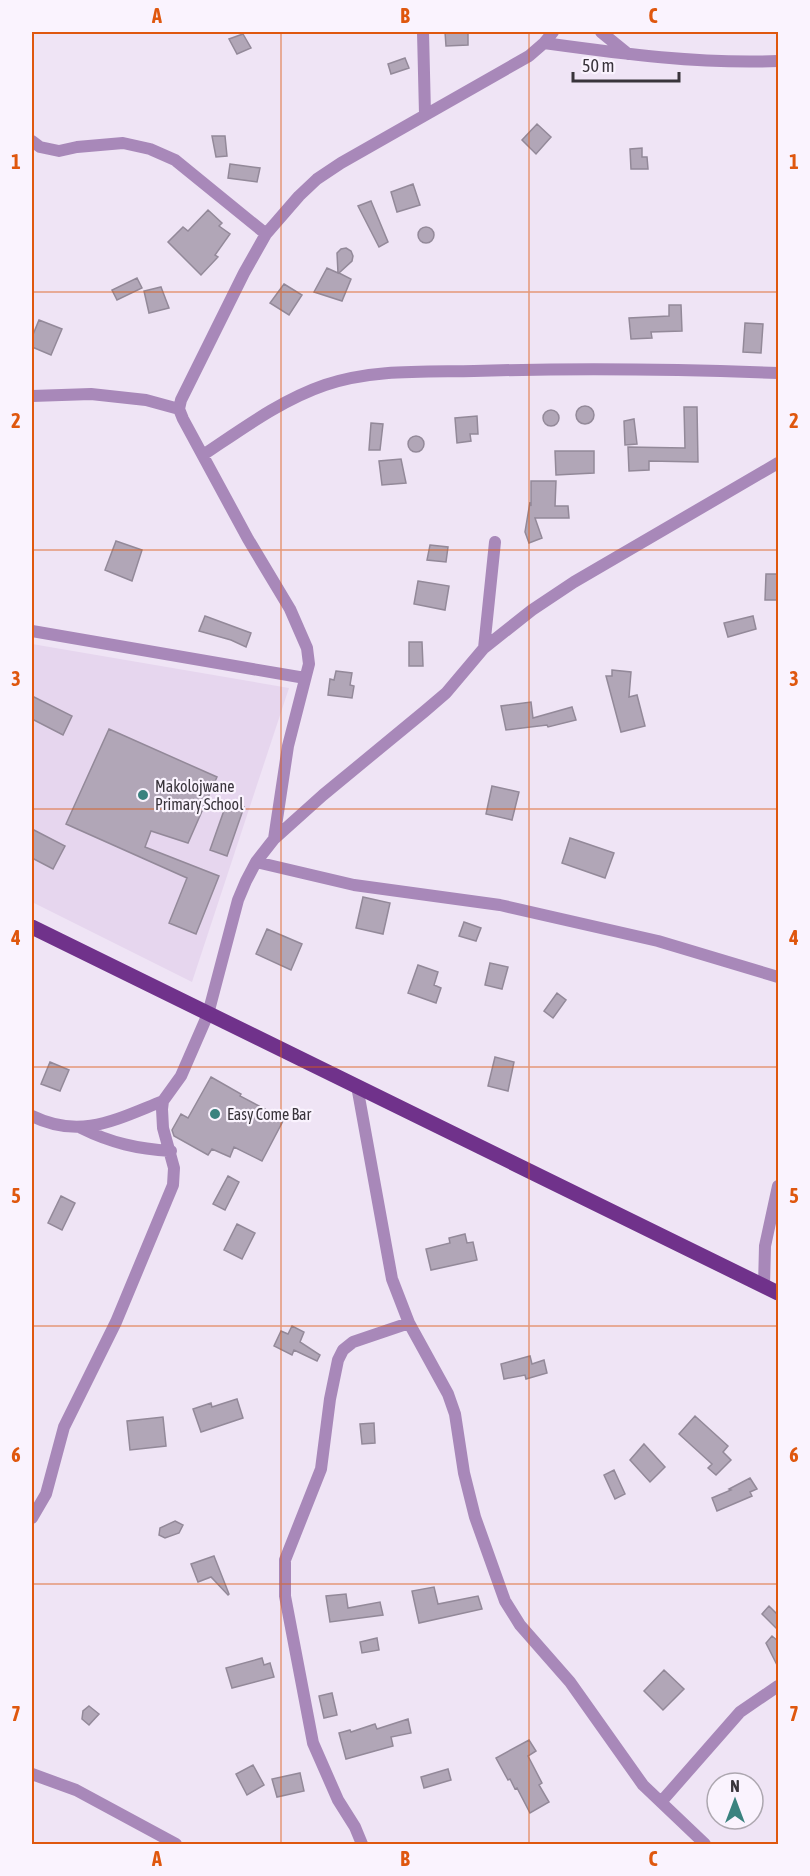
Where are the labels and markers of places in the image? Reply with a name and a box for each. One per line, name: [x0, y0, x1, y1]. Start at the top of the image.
place label: Makolojwane Primary School: [155, 777, 244, 814]
marker: Makolojwane Primary School: [136, 788, 150, 802]
place label: Easy Come Bar: [227, 1105, 311, 1124]
marker: Easy Come Bar: [208, 1107, 222, 1121]

